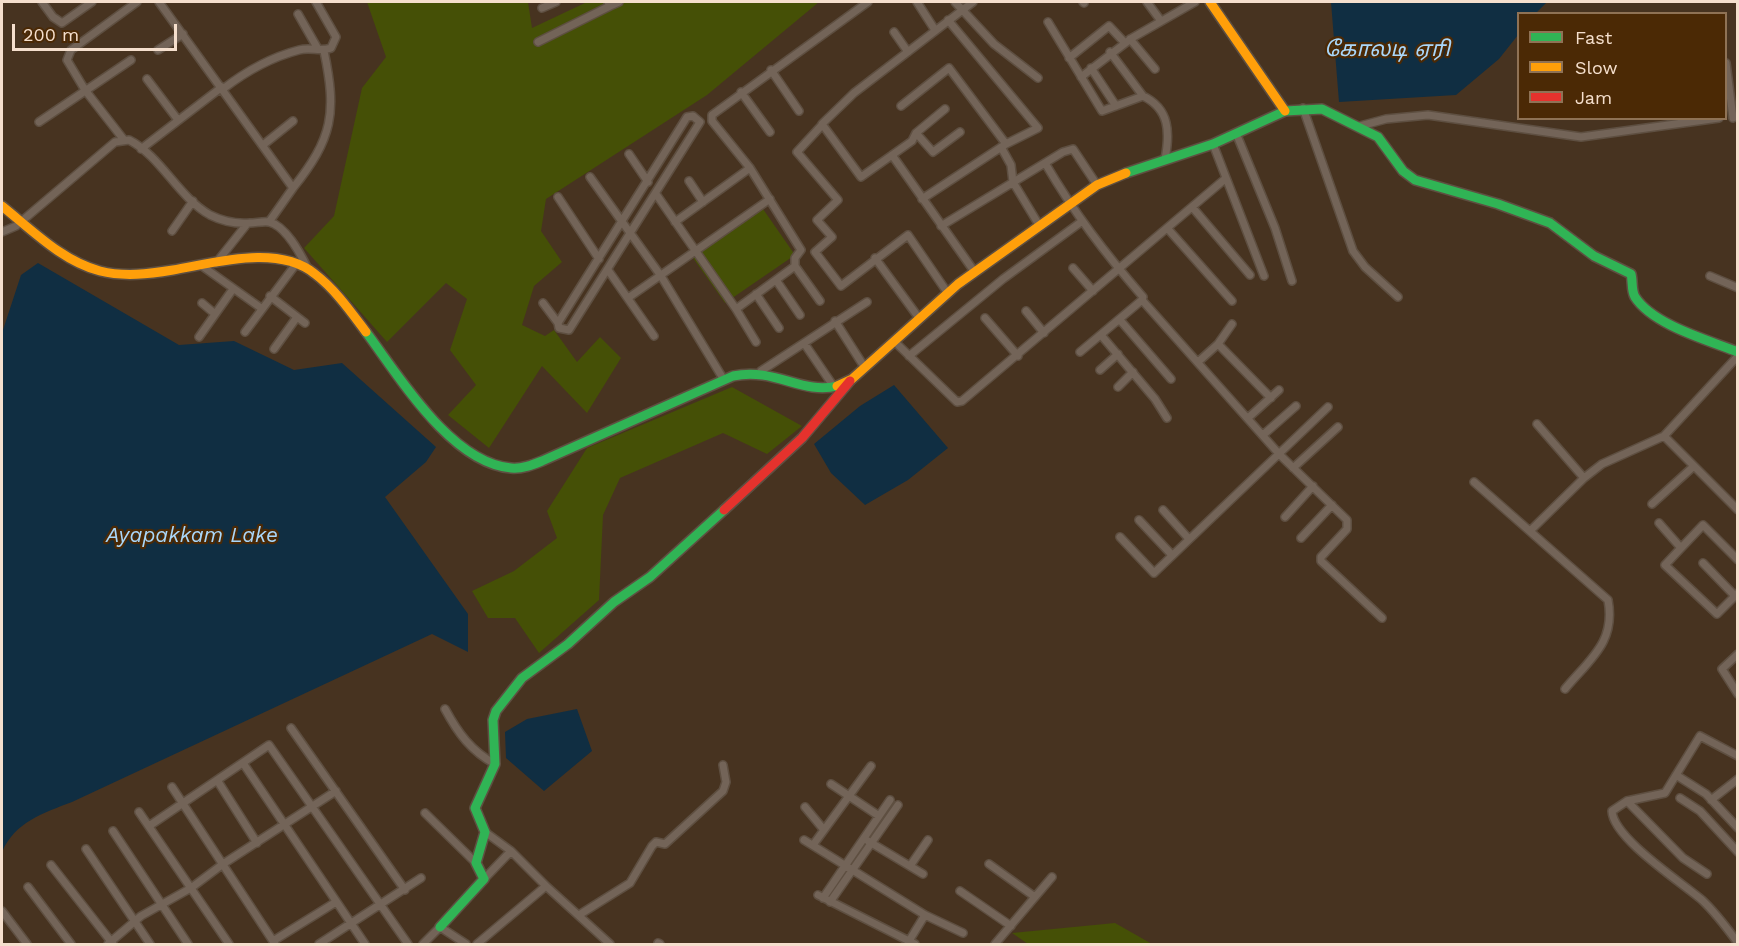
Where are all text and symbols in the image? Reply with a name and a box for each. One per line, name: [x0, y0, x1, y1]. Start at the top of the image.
scale bar: [15, 12, 180, 50]
legend: [1517, 12, 1727, 120]
text: 200 m: [23, 24, 79, 45]
text: Fast: [1575, 27, 1612, 48]
water label: கோலடி ஏரி: [1324, 37, 1450, 63]
text: Slow: [1575, 57, 1618, 78]
text: Jam: [1575, 87, 1612, 108]
water label: Ayapakkam Lake: [106, 523, 278, 549]

